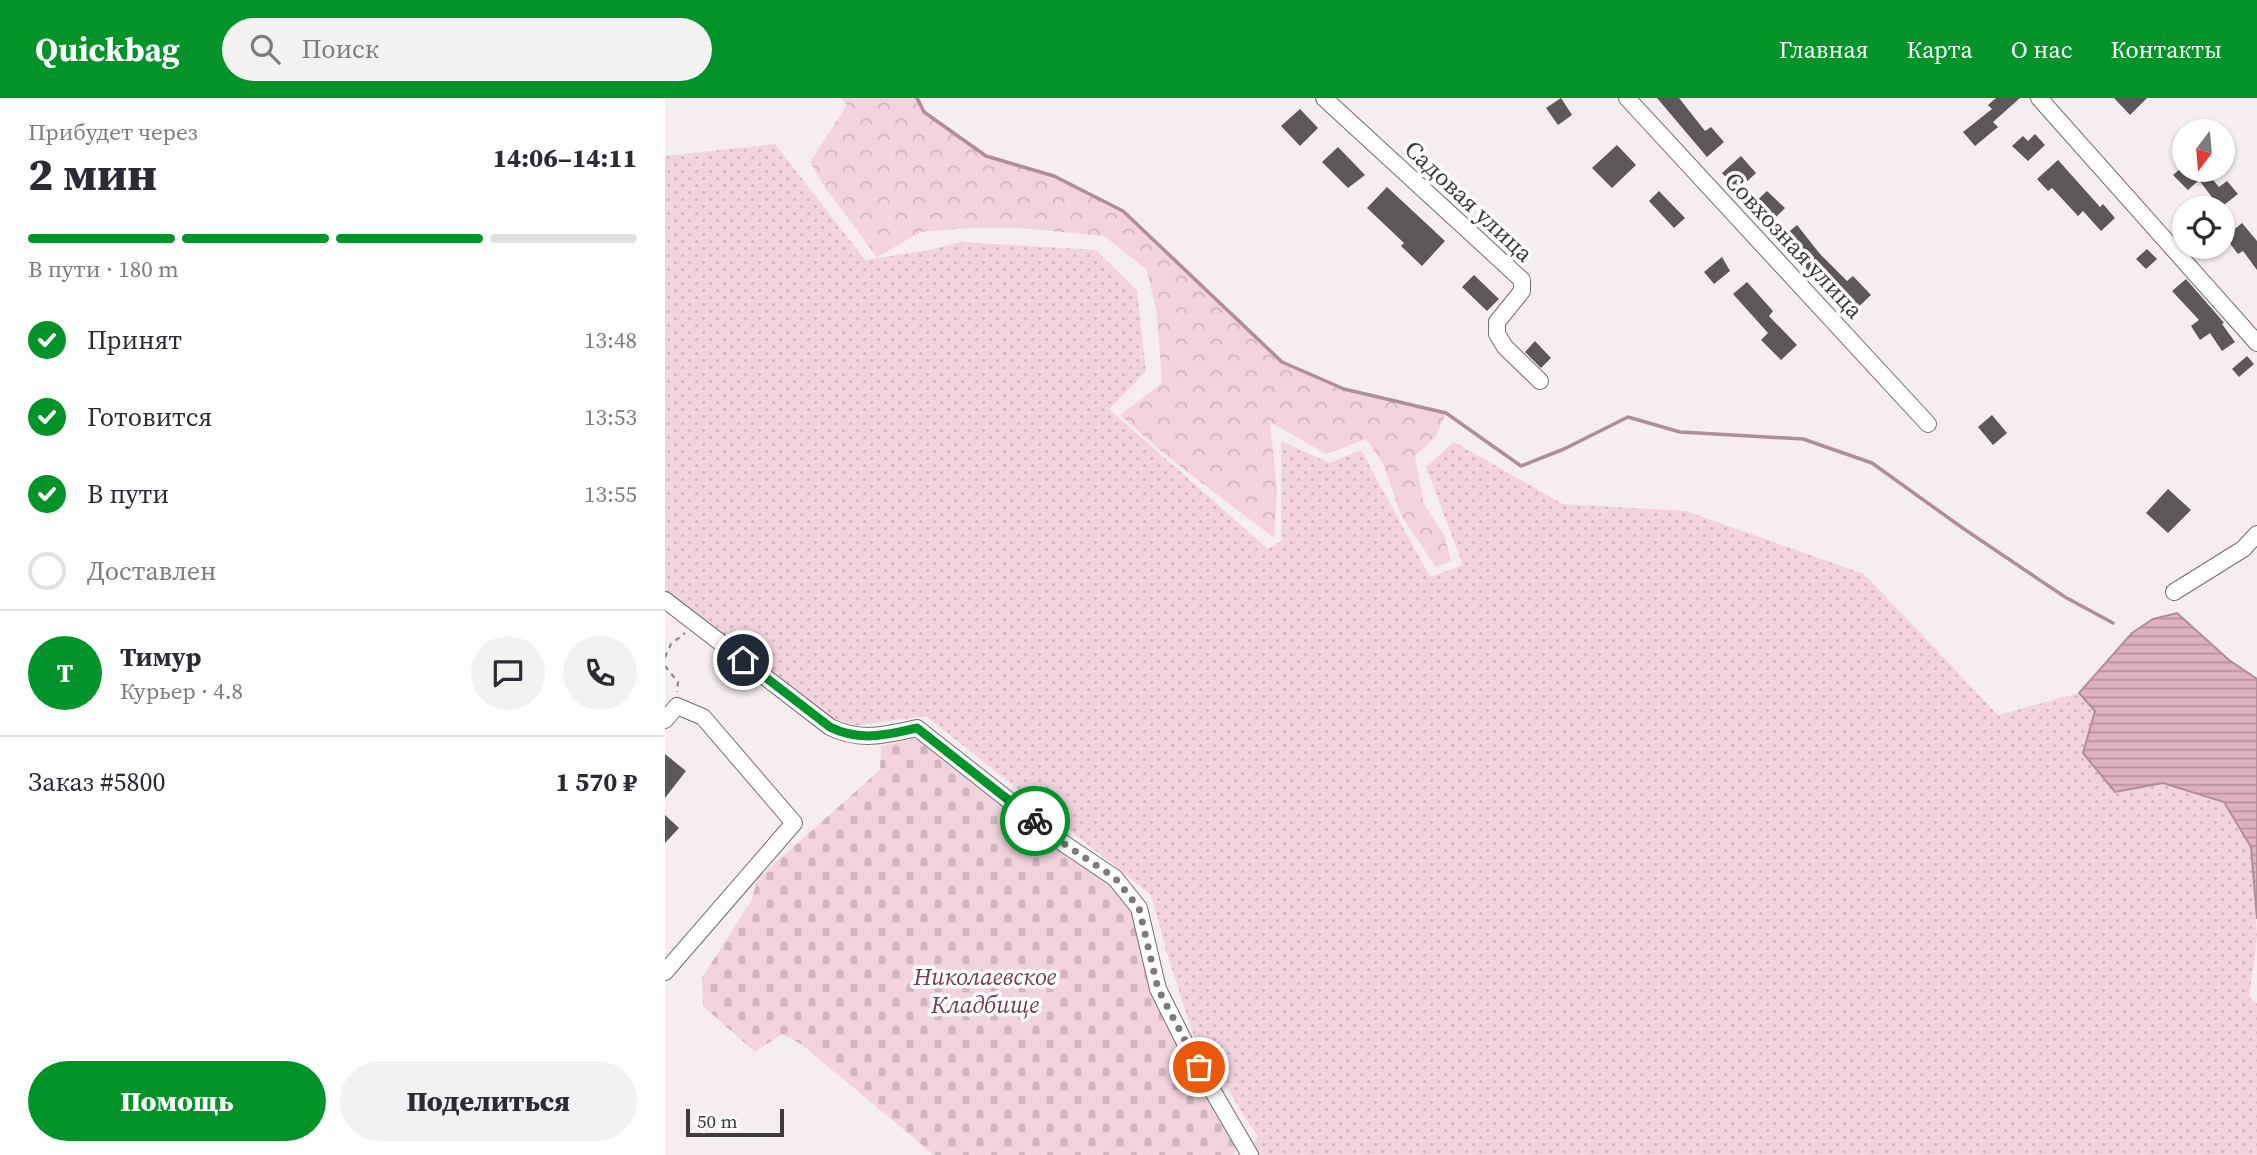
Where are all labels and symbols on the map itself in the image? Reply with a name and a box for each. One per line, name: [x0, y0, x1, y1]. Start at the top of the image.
north arrow: [2172, 119, 2235, 182]
street label: Садовая улица: [1398, 133, 1541, 270]
street label: Совхозная улица: [1717, 164, 1871, 326]
pin: [713, 630, 773, 690]
courier: [1000, 786, 1070, 856]
park label: Николаевское Кладбище: [913, 960, 1057, 1021]
pin: [1169, 1037, 1229, 1097]
scale bar: [686, 1106, 784, 1138]

